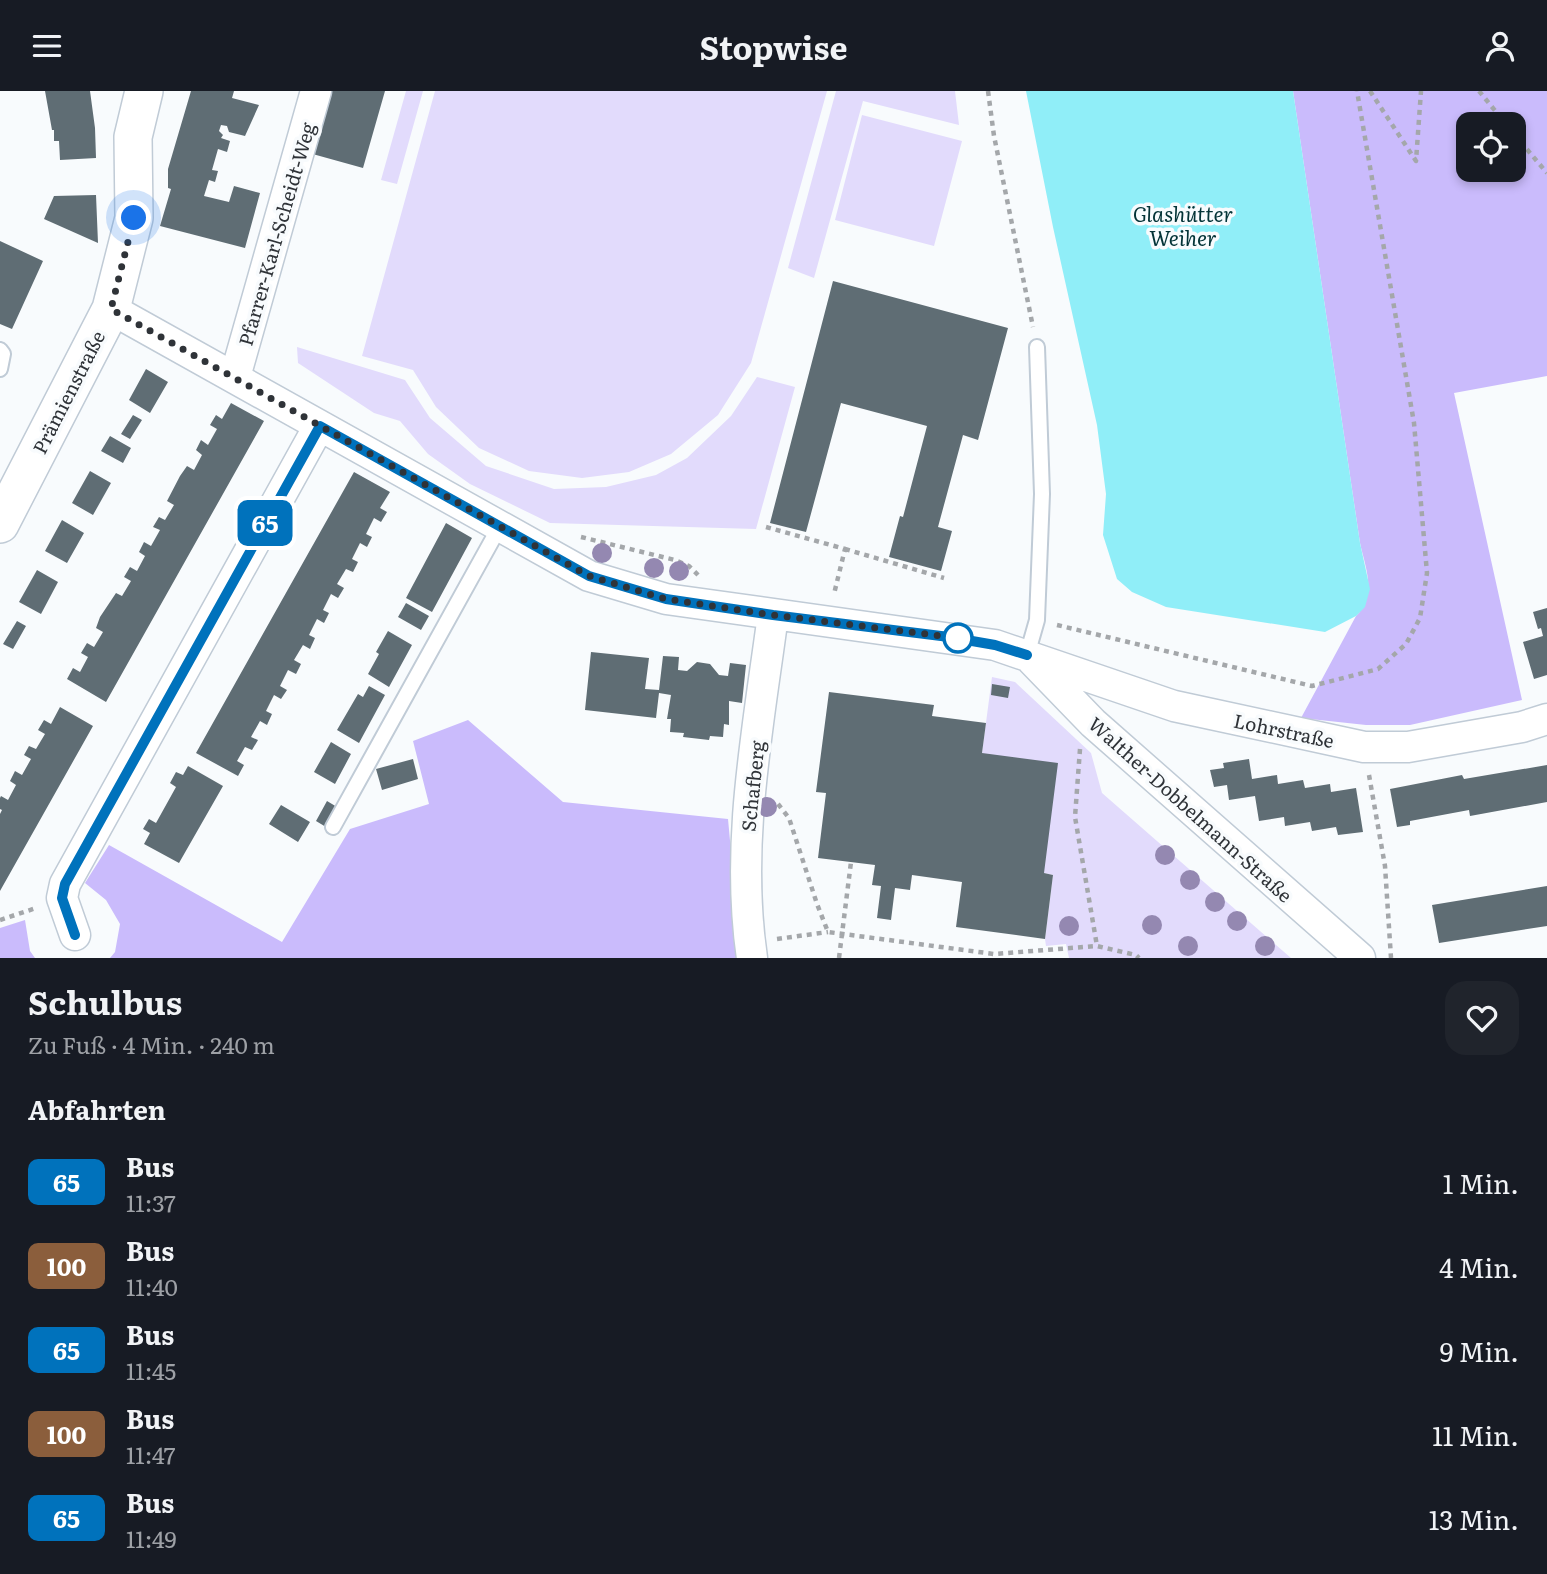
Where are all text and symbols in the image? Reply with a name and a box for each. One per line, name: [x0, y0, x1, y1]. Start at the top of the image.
text: Stopwise: [699, 22, 848, 70]
icon: menu: [28, 27, 66, 65]
icon: person: [1481, 27, 1519, 65]
map controls: [1456, 112, 1526, 182]
button: locate: [1456, 112, 1526, 182]
street label: Pfarrer-Karl-Scheidt-Weg: [231, 119, 321, 349]
water label: Glashütter Weiher: [1133, 197, 1233, 252]
your location: [116, 200, 151, 235]
street label: Prämienstraße: [25, 325, 111, 458]
line badge: 65: [233, 500, 296, 546]
text: 65: [252, 505, 278, 540]
unlabelled marker: [943, 623, 973, 653]
street label: Lohrstraße: [1231, 706, 1337, 754]
street label: Walther-Dobbelmann-Straße: [1083, 710, 1299, 908]
street label: Schafberg: [733, 739, 771, 833]
text: Schulbus: [28, 976, 182, 1025]
button: heart: [1445, 981, 1519, 1055]
text: Zu Fuß · 4 Min. · 240 m: [28, 1027, 275, 1061]
text: Abfahrten: [28, 1089, 166, 1128]
text: Bus: [126, 1146, 174, 1185]
text: 1 Min.: [1443, 1163, 1519, 1202]
text: 65: [53, 1164, 80, 1199]
text: 11:37: [126, 1185, 176, 1219]
text: Bus: [126, 1230, 174, 1269]
text: 4 Min.: [1439, 1247, 1519, 1286]
text: 100: [47, 1248, 86, 1283]
text: 11:40: [126, 1269, 178, 1303]
text: Bus: [126, 1314, 174, 1353]
text: 9 Min.: [1440, 1331, 1519, 1370]
text: 65: [53, 1332, 80, 1367]
text: 11:45: [126, 1353, 176, 1387]
text: Bus: [126, 1398, 174, 1437]
text: 11 Min.: [1432, 1415, 1519, 1454]
text: 100: [47, 1416, 86, 1451]
text: 11:47: [126, 1437, 175, 1471]
text: Bus: [126, 1482, 174, 1521]
text: 13 Min.: [1429, 1499, 1519, 1538]
text: 65: [53, 1500, 80, 1535]
text: 11:49: [126, 1521, 177, 1555]

